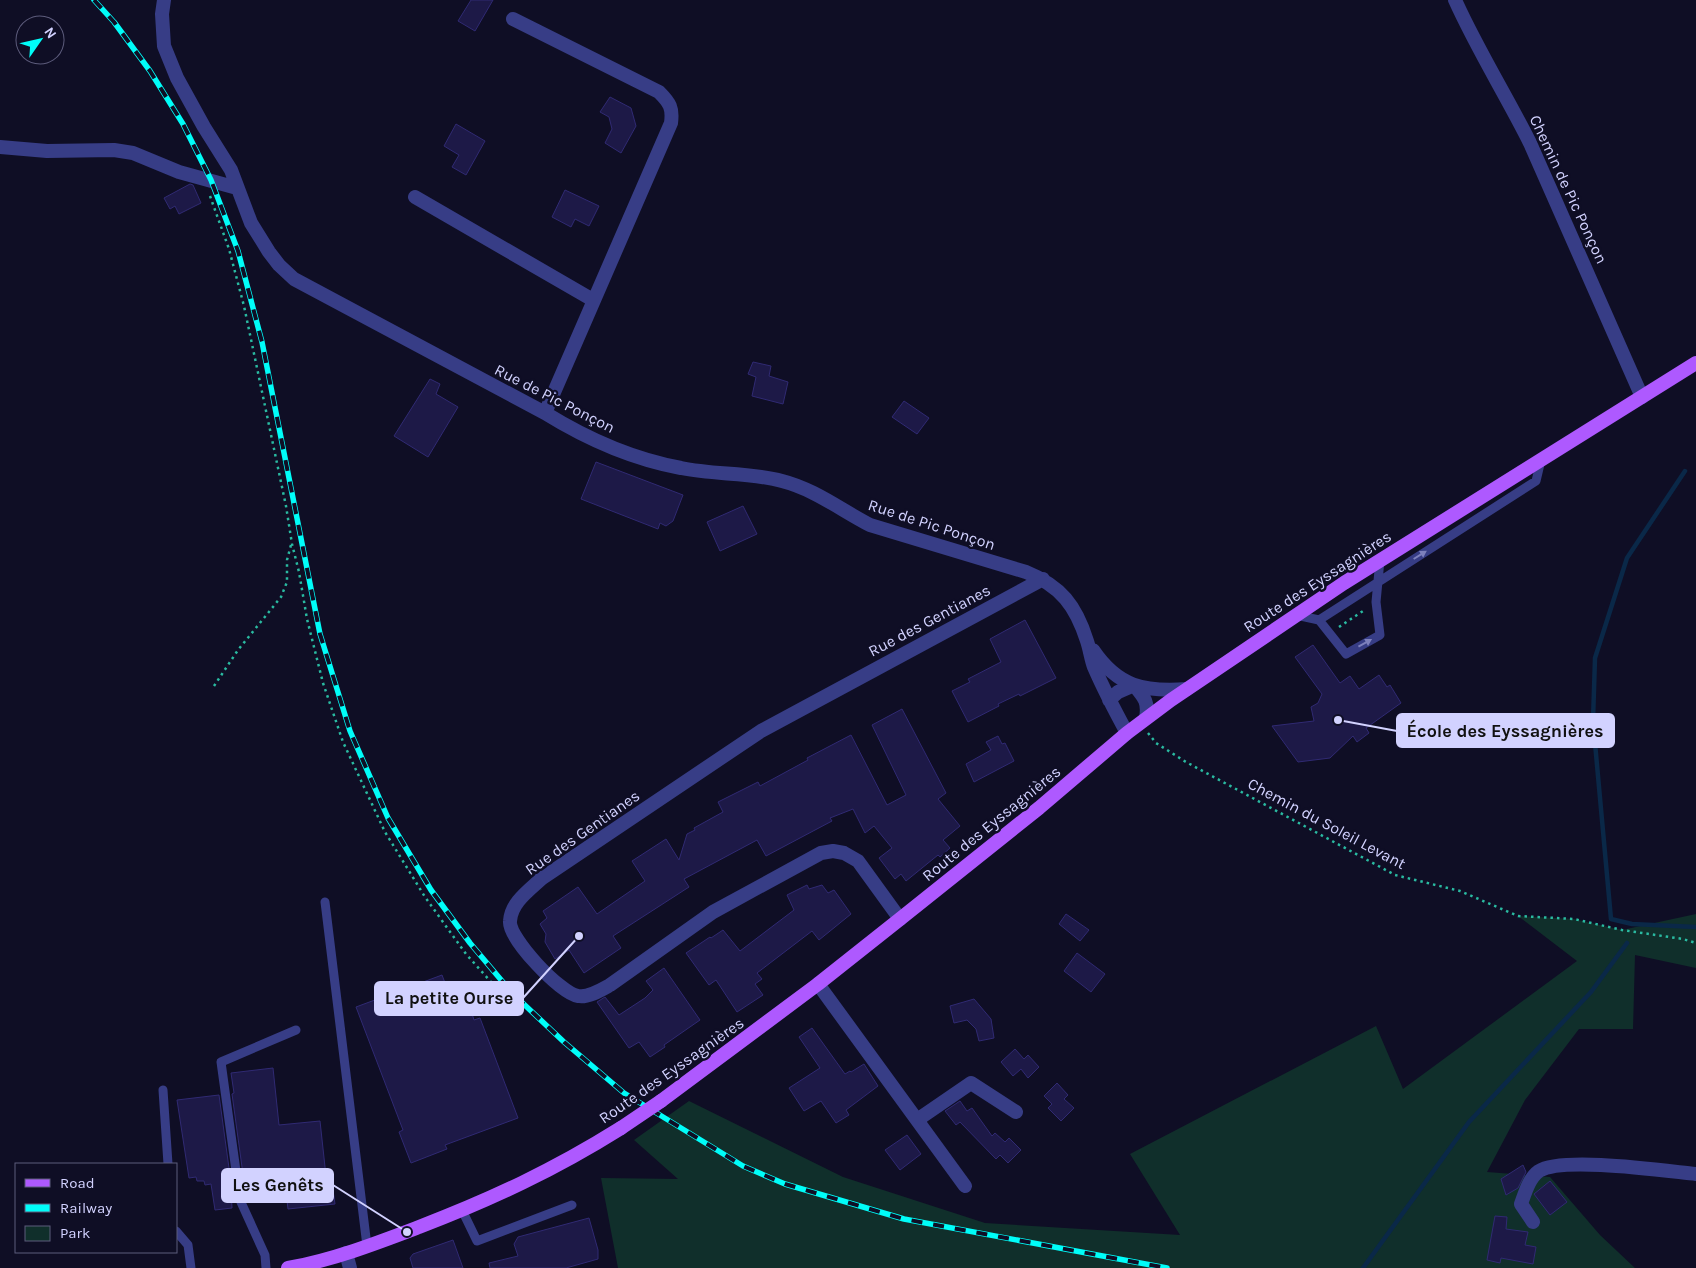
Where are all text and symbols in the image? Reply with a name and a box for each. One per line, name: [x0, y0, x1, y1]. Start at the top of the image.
north arrow: [15, 15, 65, 65]
text: N: [41, 24, 60, 42]
street label: Chemin de Pic Ponçon: [1526, 112, 1611, 267]
street label: Rue de Pic Ponçon: [491, 360, 618, 437]
street label: Rue de Pic Ponçon: [866, 495, 998, 554]
street label: Route des Eyssagnières: [1240, 527, 1395, 636]
one-way arrow: [1413, 550, 1426, 559]
street label: Rue des Gentianes: [865, 580, 994, 661]
one-way arrow: [1359, 639, 1372, 648]
callout: École des Eyssagnières: [1397, 714, 1614, 747]
text: École des Eyssagnières: [1407, 719, 1603, 742]
street label: Route des Eyssagnières: [918, 762, 1064, 885]
street label: Chemin du Soleil Levant: [1245, 774, 1409, 873]
street label: Rue des Gentianes: [521, 786, 643, 879]
callout: La petite Ourse: [375, 982, 523, 1015]
text: La petite Ourse: [385, 987, 513, 1009]
street label: Route des Eyssagnières: [595, 1013, 747, 1128]
legend: [15, 1163, 178, 1253]
callout: Les Genêts: [222, 1169, 333, 1202]
text: Road: [60, 1174, 95, 1192]
text: Les Genêts: [232, 1174, 324, 1196]
text: Railway: [60, 1199, 112, 1217]
text: Park: [60, 1224, 90, 1242]

